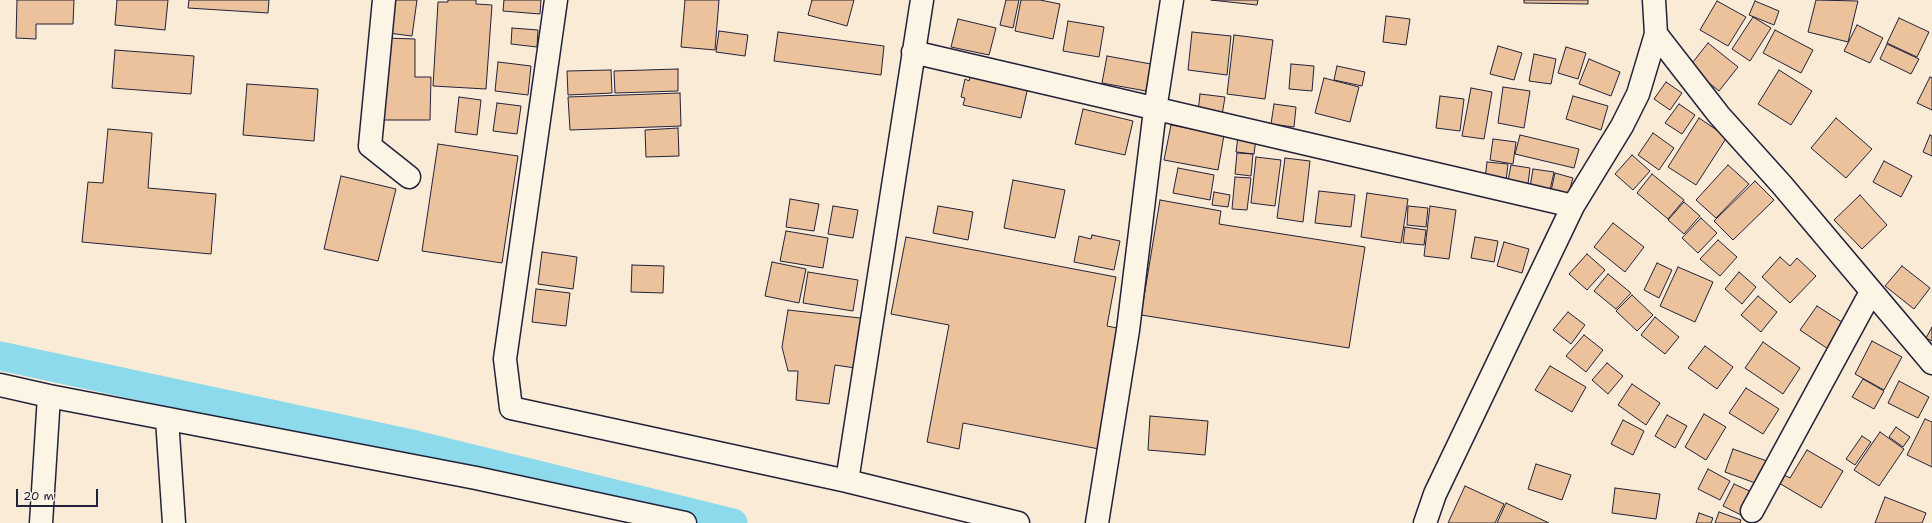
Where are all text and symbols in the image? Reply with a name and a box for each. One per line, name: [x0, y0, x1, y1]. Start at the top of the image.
scale bar: [18, 481, 100, 507]
text: 20 m: [23, 488, 54, 504]

